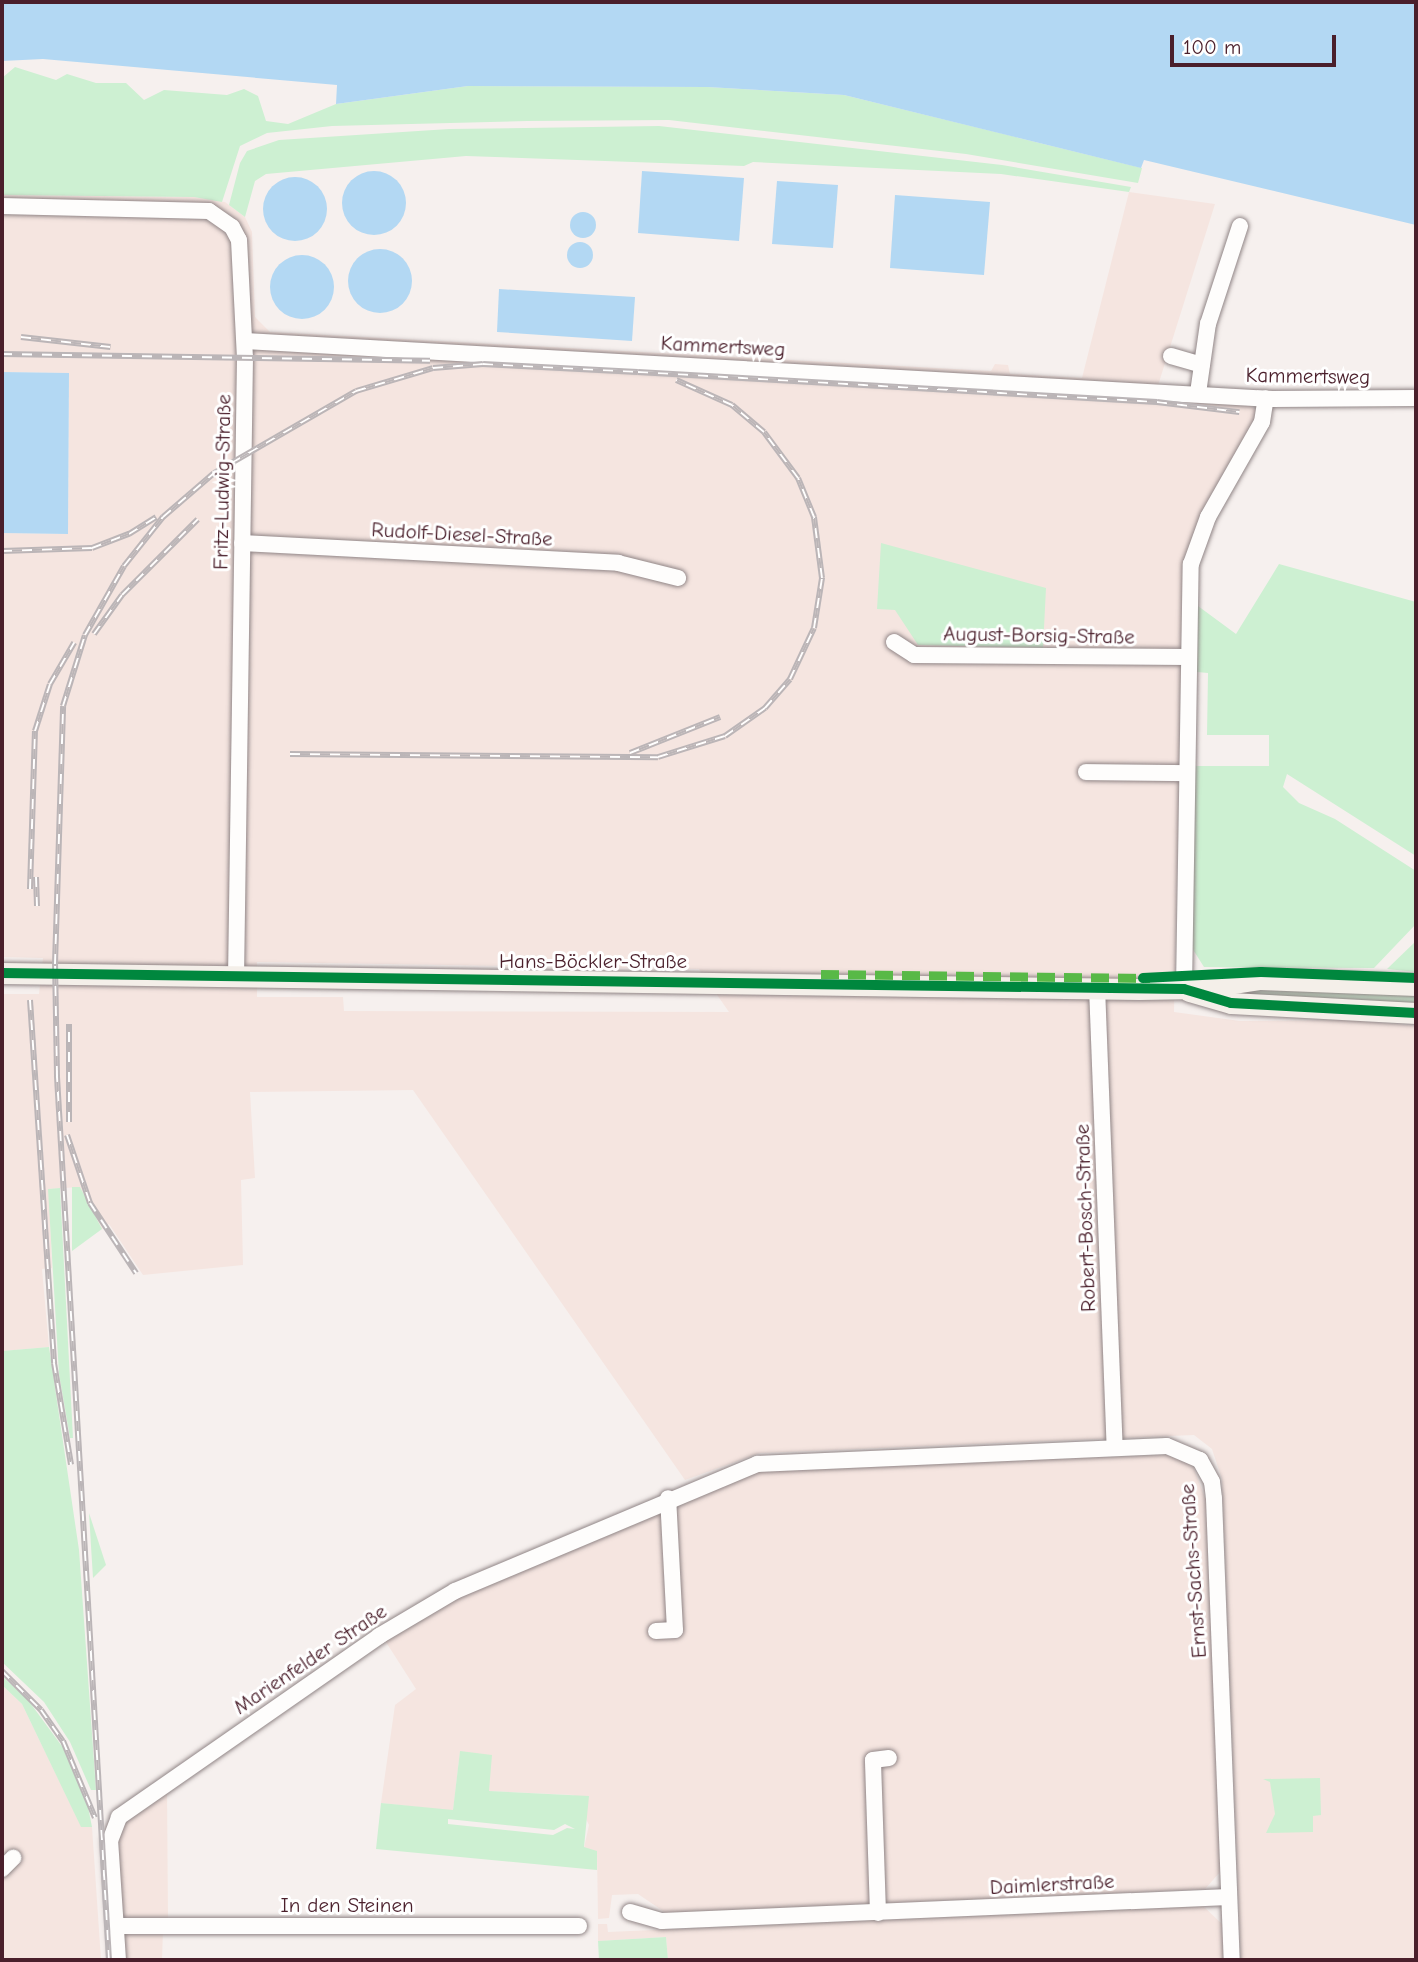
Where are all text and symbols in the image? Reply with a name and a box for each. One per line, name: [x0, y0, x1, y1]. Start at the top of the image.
scale bar: [1173, 21, 1339, 65]
text: 100 m: [1183, 35, 1241, 59]
street label: Kammertsweg: [660, 330, 786, 362]
street label: Kammertsweg: [1245, 362, 1371, 390]
street label: Fritz-Ludwig-Straße: [208, 394, 236, 570]
street label: Rudolf-Diesel-Straße: [371, 517, 553, 551]
street label: August-Borsig-Straße: [943, 621, 1135, 649]
street label: Hans-Böckler-Straße: [499, 948, 687, 974]
street label: Robert-Bosch-Straße: [1069, 1123, 1101, 1313]
street label: Ernst-Sachs-Straße: [1174, 1483, 1212, 1659]
street label: Marienfelder Straße: [229, 1598, 391, 1720]
street label: Daimlerstraße: [989, 1868, 1115, 1900]
street label: In den Steinen: [280, 1892, 414, 1918]

